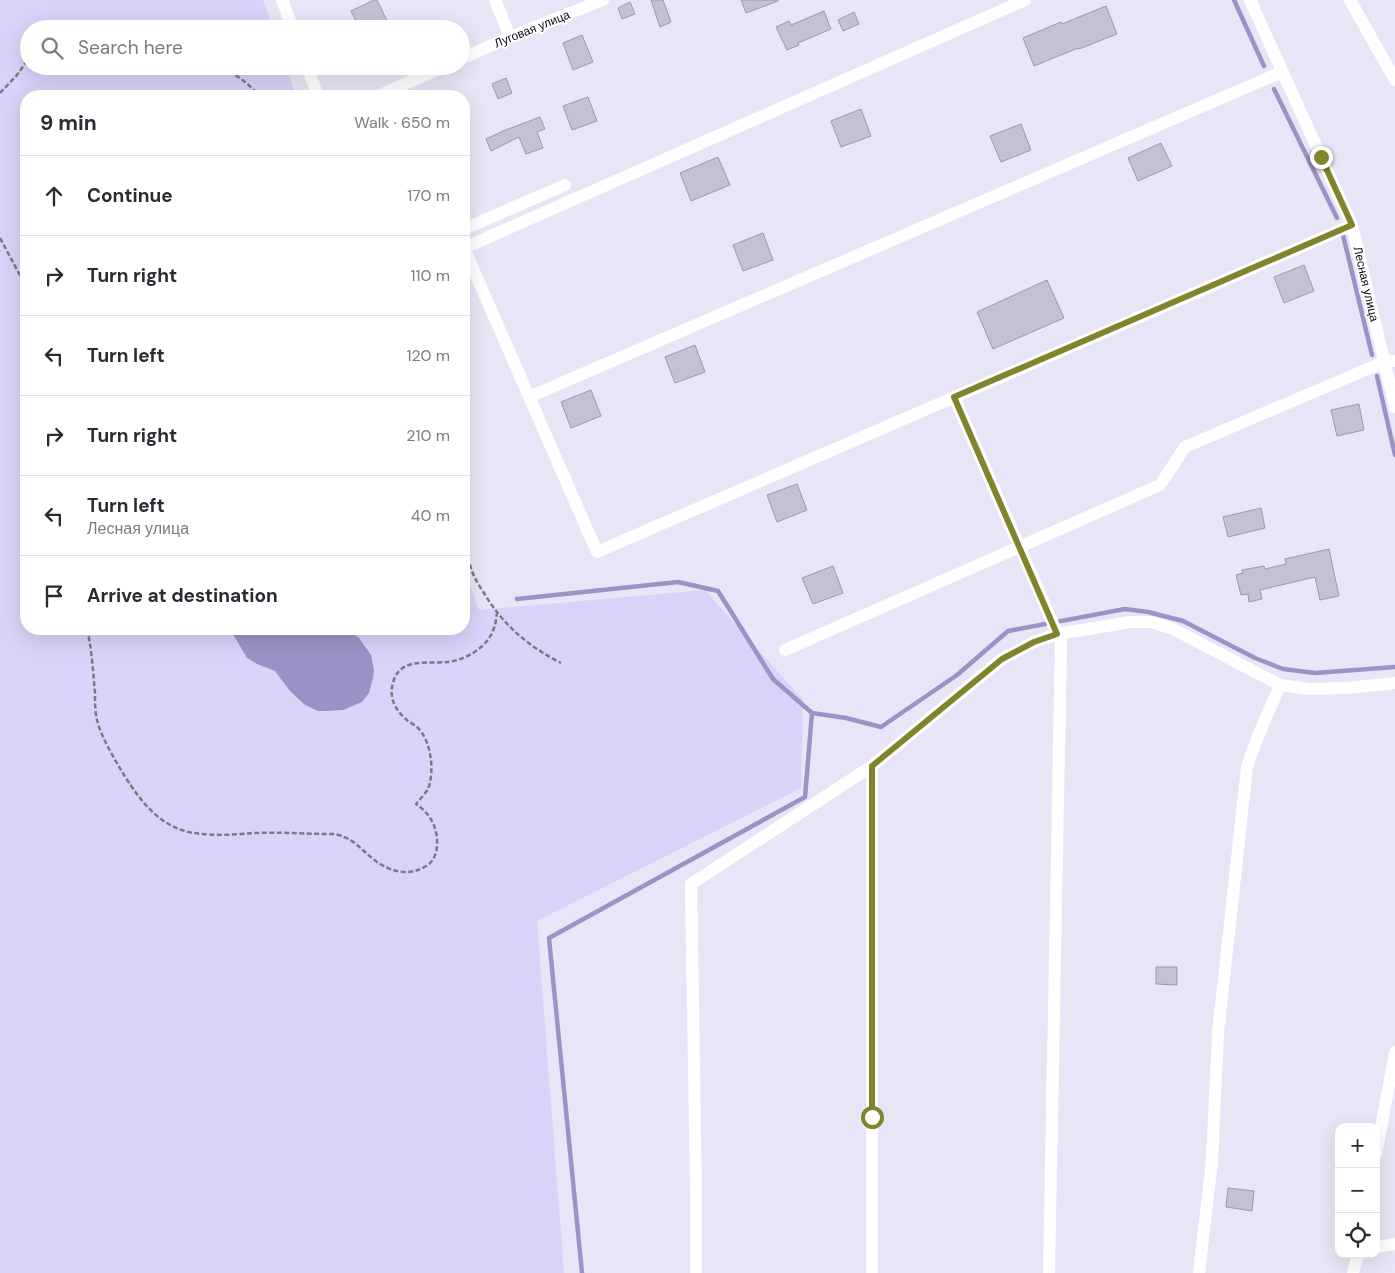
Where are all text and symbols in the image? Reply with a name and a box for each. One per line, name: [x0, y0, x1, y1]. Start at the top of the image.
street label: Луговая улица: [492, 6, 573, 51]
search box: [20, 20, 470, 75]
icon: search: [38, 34, 66, 62]
text: Search here: [78, 35, 183, 60]
text: 9 min: [40, 109, 97, 137]
text: Walk · 650 m: [354, 112, 450, 133]
route end: [1310, 146, 1333, 169]
icon: ahead: [40, 182, 68, 210]
text: Continue: [87, 183, 173, 208]
text: 170 m: [407, 185, 450, 206]
street label: Лесная улица: [1350, 245, 1382, 323]
icon: right: [40, 262, 68, 290]
text: Turn right: [87, 263, 177, 288]
text: 110 m: [411, 265, 450, 286]
icon: left: [40, 342, 68, 370]
text: Turn left: [87, 343, 165, 368]
text: 120 m: [406, 345, 450, 366]
icon: right: [40, 422, 68, 450]
text: Turn right: [87, 423, 177, 448]
text: 210 m: [406, 425, 450, 446]
text: Turn left: [87, 493, 165, 518]
icon: left: [40, 502, 68, 530]
text: 40 m: [411, 505, 450, 526]
text: Лесная улица: [87, 518, 189, 539]
icon: arrive: [40, 582, 68, 610]
text: Arrive at destination: [87, 583, 278, 608]
route start: [861, 1106, 884, 1129]
map controls: [1335, 1123, 1380, 1258]
button: +: [1335, 1123, 1380, 1168]
button: −: [1335, 1168, 1380, 1213]
button: locate: [1335, 1213, 1380, 1258]

